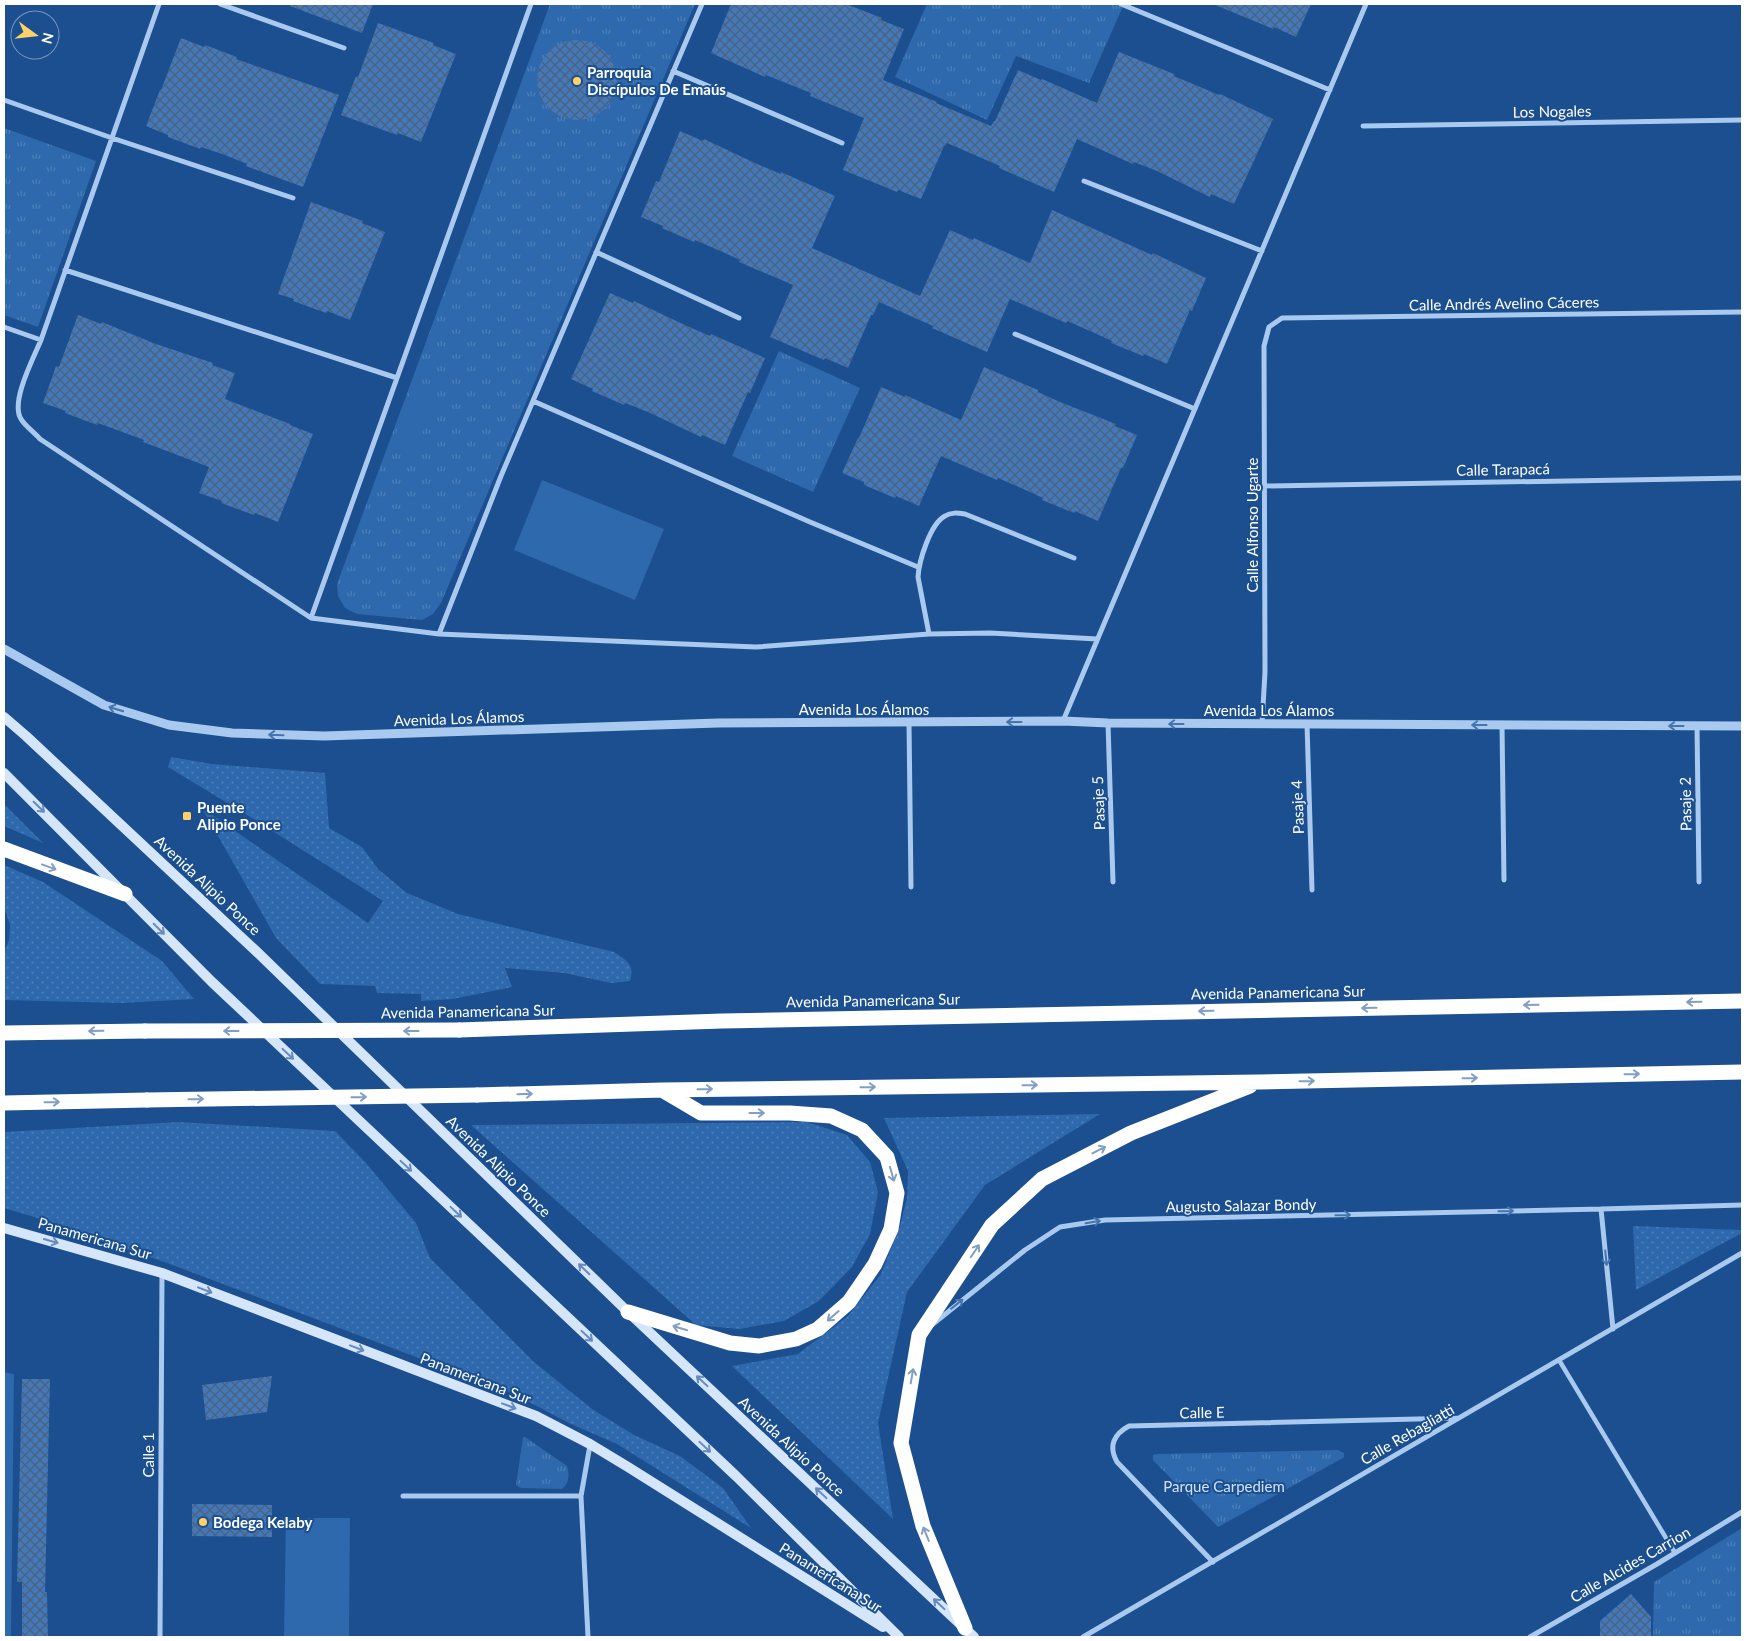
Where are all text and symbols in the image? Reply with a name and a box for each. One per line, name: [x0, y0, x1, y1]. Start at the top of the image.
north arrow: [10, 10, 60, 60]
text: N: [38, 31, 58, 46]
place label: Parroquia Discípulos De Emaús: [587, 63, 726, 98]
marker: Parroquia Discípulos De Emaús: [571, 75, 583, 87]
street label: Los Nogales: [1512, 101, 1592, 121]
street label: Calle Andrés Avelino Cáceres: [1409, 292, 1599, 314]
street label: Calle Alfonso Ugarte: [1243, 458, 1261, 592]
street label: Calle Tarapacá: [1456, 459, 1550, 479]
street label: Avenida Los Álamos: [799, 700, 929, 718]
street label: Avenida Los Álamos: [1204, 701, 1334, 719]
one-way arrow: [109, 703, 125, 713]
street label: Avenida Los Álamos: [393, 707, 525, 729]
one-way arrow: [1006, 717, 1022, 727]
one-way arrow: [1168, 719, 1184, 729]
one-way arrow: [1471, 720, 1487, 730]
one-way arrow: [1668, 721, 1684, 731]
one-way arrow: [268, 730, 284, 739]
street label: Pasaje 5: [1088, 776, 1108, 830]
street label: Pasaje 2: [1676, 777, 1694, 831]
street label: Pasaje 4: [1287, 779, 1307, 834]
place label: Puente Alipio Ponce: [196, 798, 281, 833]
one-way arrow: [32, 801, 45, 813]
marker: Puente Alipio Ponce: [181, 810, 193, 822]
street label: Avenida Alipio Ponce: [151, 831, 265, 939]
one-way arrow: [41, 863, 56, 872]
one-way arrow: [153, 923, 165, 935]
street label: Avenida Panamericana Sur: [1191, 981, 1366, 1003]
street label: Avenida Panamericana Sur: [786, 989, 961, 1011]
one-way arrow: [1686, 997, 1702, 1007]
street label: Avenida Panamericana Sur: [381, 1000, 556, 1022]
one-way arrow: [1523, 1000, 1540, 1010]
one-way arrow: [1361, 1003, 1377, 1013]
one-way arrow: [1198, 1006, 1214, 1016]
one-way arrow: [88, 1026, 104, 1036]
one-way arrow: [223, 1026, 239, 1036]
one-way arrow: [403, 1026, 419, 1036]
one-way arrow: [282, 1048, 295, 1060]
one-way arrow: [1624, 1070, 1640, 1079]
one-way arrow: [1462, 1073, 1478, 1083]
one-way arrow: [1299, 1076, 1315, 1086]
one-way arrow: [1022, 1080, 1038, 1090]
one-way arrow: [860, 1082, 876, 1092]
one-way arrow: [697, 1084, 713, 1094]
one-way arrow: [517, 1089, 533, 1098]
one-way arrow: [350, 1092, 366, 1102]
one-way arrow: [188, 1094, 204, 1104]
one-way arrow: [44, 1097, 60, 1107]
one-way arrow: [748, 1108, 765, 1118]
street label: Avenida Alipio Ponce: [443, 1112, 555, 1221]
one-way arrow: [1091, 1145, 1106, 1154]
one-way arrow: [400, 1160, 413, 1172]
one-way arrow: [887, 1165, 897, 1181]
street label: Augusto Salazar Bondy: [1165, 1195, 1317, 1215]
one-way arrow: [449, 1206, 462, 1218]
one-way arrow: [1497, 1206, 1513, 1216]
one-way arrow: [1334, 1210, 1351, 1220]
street label: Panamericana Sur: [36, 1213, 154, 1263]
one-way arrow: [1085, 1217, 1101, 1227]
one-way arrow: [42, 1237, 58, 1247]
one-way arrow: [970, 1244, 980, 1258]
one-way arrow: [1601, 1249, 1611, 1265]
one-way arrow: [578, 1263, 590, 1276]
one-way arrow: [197, 1286, 213, 1295]
one-way arrow: [950, 1299, 963, 1310]
one-way arrow: [826, 1310, 839, 1322]
one-way arrow: [673, 1322, 689, 1332]
one-way arrow: [580, 1330, 593, 1342]
one-way arrow: [349, 1344, 364, 1353]
street label: Panamericana Sur: [418, 1349, 535, 1408]
one-way arrow: [908, 1368, 918, 1384]
one-way arrow: [696, 1375, 708, 1387]
street label: Avenida Alipio Ponce: [735, 1392, 849, 1500]
street label: Calle Rebagliatti: [1357, 1400, 1457, 1468]
one-way arrow: [501, 1402, 516, 1411]
street label: Calle E: [1179, 1403, 1225, 1421]
street label: Calle 1: [139, 1432, 157, 1478]
one-way arrow: [699, 1441, 712, 1453]
park label: Parque Carpediem: [1163, 1477, 1285, 1495]
one-way arrow: [814, 1487, 827, 1499]
place label: Bodega Kelaby: [213, 1513, 312, 1531]
marker: Bodega Kelaby: [197, 1516, 209, 1528]
street label: Calle Alcides Carrion: [1567, 1522, 1693, 1606]
one-way arrow: [921, 1527, 931, 1542]
street label: Panamericana Sur: [776, 1538, 886, 1616]
one-way arrow: [933, 1598, 945, 1610]

